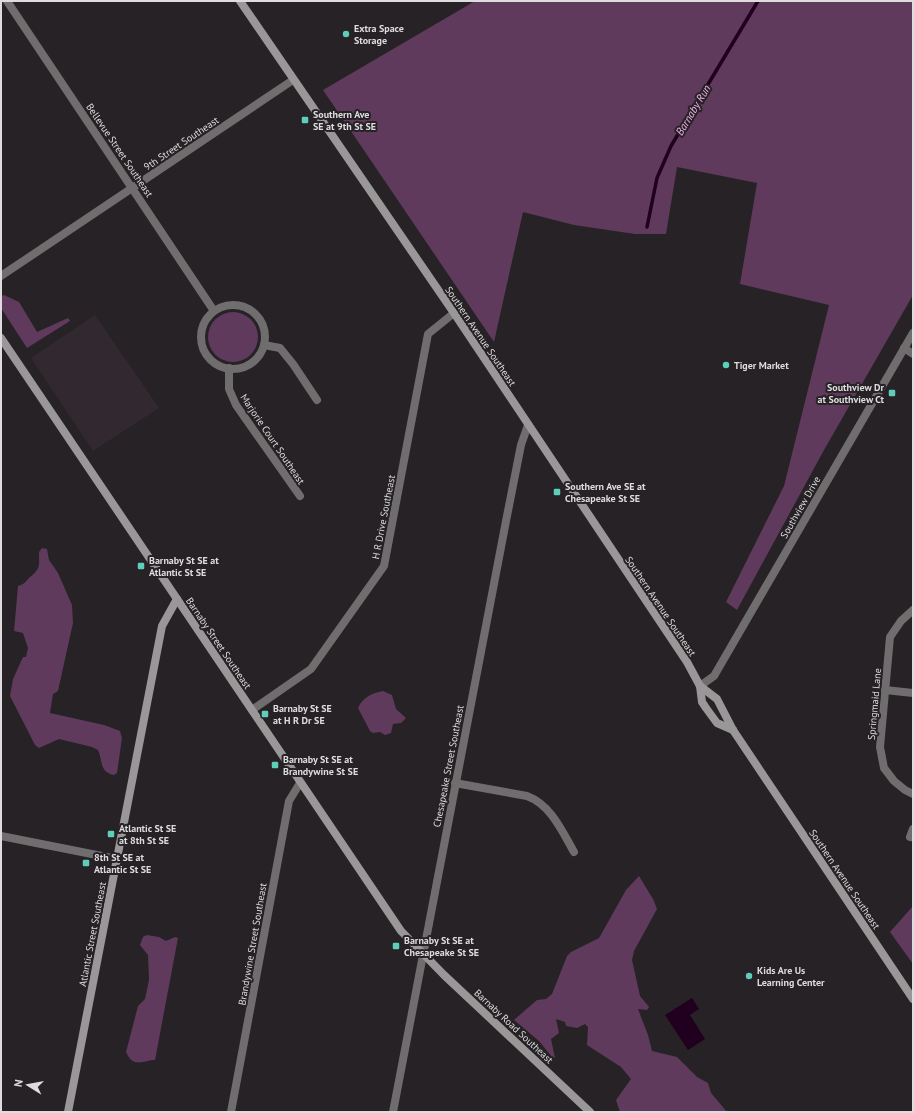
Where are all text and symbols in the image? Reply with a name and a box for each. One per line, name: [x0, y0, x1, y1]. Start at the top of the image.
place label: Extra Space Storage: [354, 22, 404, 47]
marker: Extra Space Storage: [341, 29, 351, 39]
water label: Barnaby Run: [672, 82, 714, 138]
street label: Bellevue Street Southeast: [83, 101, 156, 200]
place label: Southern Ave SE at 9th St SE: [313, 108, 376, 133]
street label: 9th Street Southeast: [141, 113, 222, 173]
marker: Southern Ave SE at 9th St SE: [300, 115, 310, 125]
street label: Southern Avenue Southeast: [442, 284, 519, 389]
place label: Tiger Market: [734, 359, 789, 372]
marker: Tiger Market: [721, 360, 731, 370]
place label: Southview Dr at Southview Ct: [817, 381, 884, 406]
marker: Southview Dr at Southview Ct: [887, 388, 897, 398]
street label: Marjorie Court Southeast: [237, 391, 308, 488]
street label: H R Drive Southeast: [369, 473, 398, 560]
street label: Southview Drive: [777, 474, 823, 541]
place label: Southern Ave SE at Chesapeake St SE: [565, 480, 646, 505]
marker: Southern Ave SE at Chesapeake St SE: [552, 487, 562, 497]
place label: Barnaby St SE at Atlantic St SE: [149, 554, 219, 579]
street label: Southern Avenue Southeast: [622, 554, 699, 659]
marker: Barnaby St SE at Atlantic St SE: [136, 561, 146, 571]
street label: Barnaby Street Southeast: [183, 595, 254, 692]
street label: Springmaid Lane: [865, 668, 884, 740]
place label: Barnaby St SE at H R Dr SE: [273, 702, 332, 727]
street label: Chesapeake Street Southeast: [430, 703, 467, 828]
marker: Barnaby St SE at H R Dr SE: [260, 709, 270, 719]
place label: Barnaby St SE at Brandywine St SE: [283, 753, 358, 778]
marker: Barnaby St SE at Brandywine St SE: [270, 760, 280, 770]
place label: Atlantic St SE at 8th St SE: [119, 822, 176, 847]
street label: Southern Avenue Southeast: [806, 827, 883, 932]
marker: Atlantic St SE at 8th St SE: [106, 829, 116, 839]
place label: 8th St SE at Atlantic St SE: [94, 851, 151, 876]
marker: 8th St SE at Atlantic St SE: [81, 858, 91, 868]
street label: Atlantic Street Southeast: [76, 880, 109, 987]
street label: Brandywine Street Southeast: [235, 881, 270, 1006]
place label: Barnaby St SE at Chesapeake St SE: [404, 934, 479, 959]
marker: Barnaby St SE at Chesapeake St SE: [391, 941, 401, 951]
place label: Kids Are Us Learning Center: [757, 964, 825, 989]
marker: Kids Are Us Learning Center: [744, 971, 754, 981]
street label: Barnaby Road Southeast: [471, 986, 556, 1067]
north arrow: [8, 1065, 48, 1105]
text: N: [11, 1078, 26, 1088]

